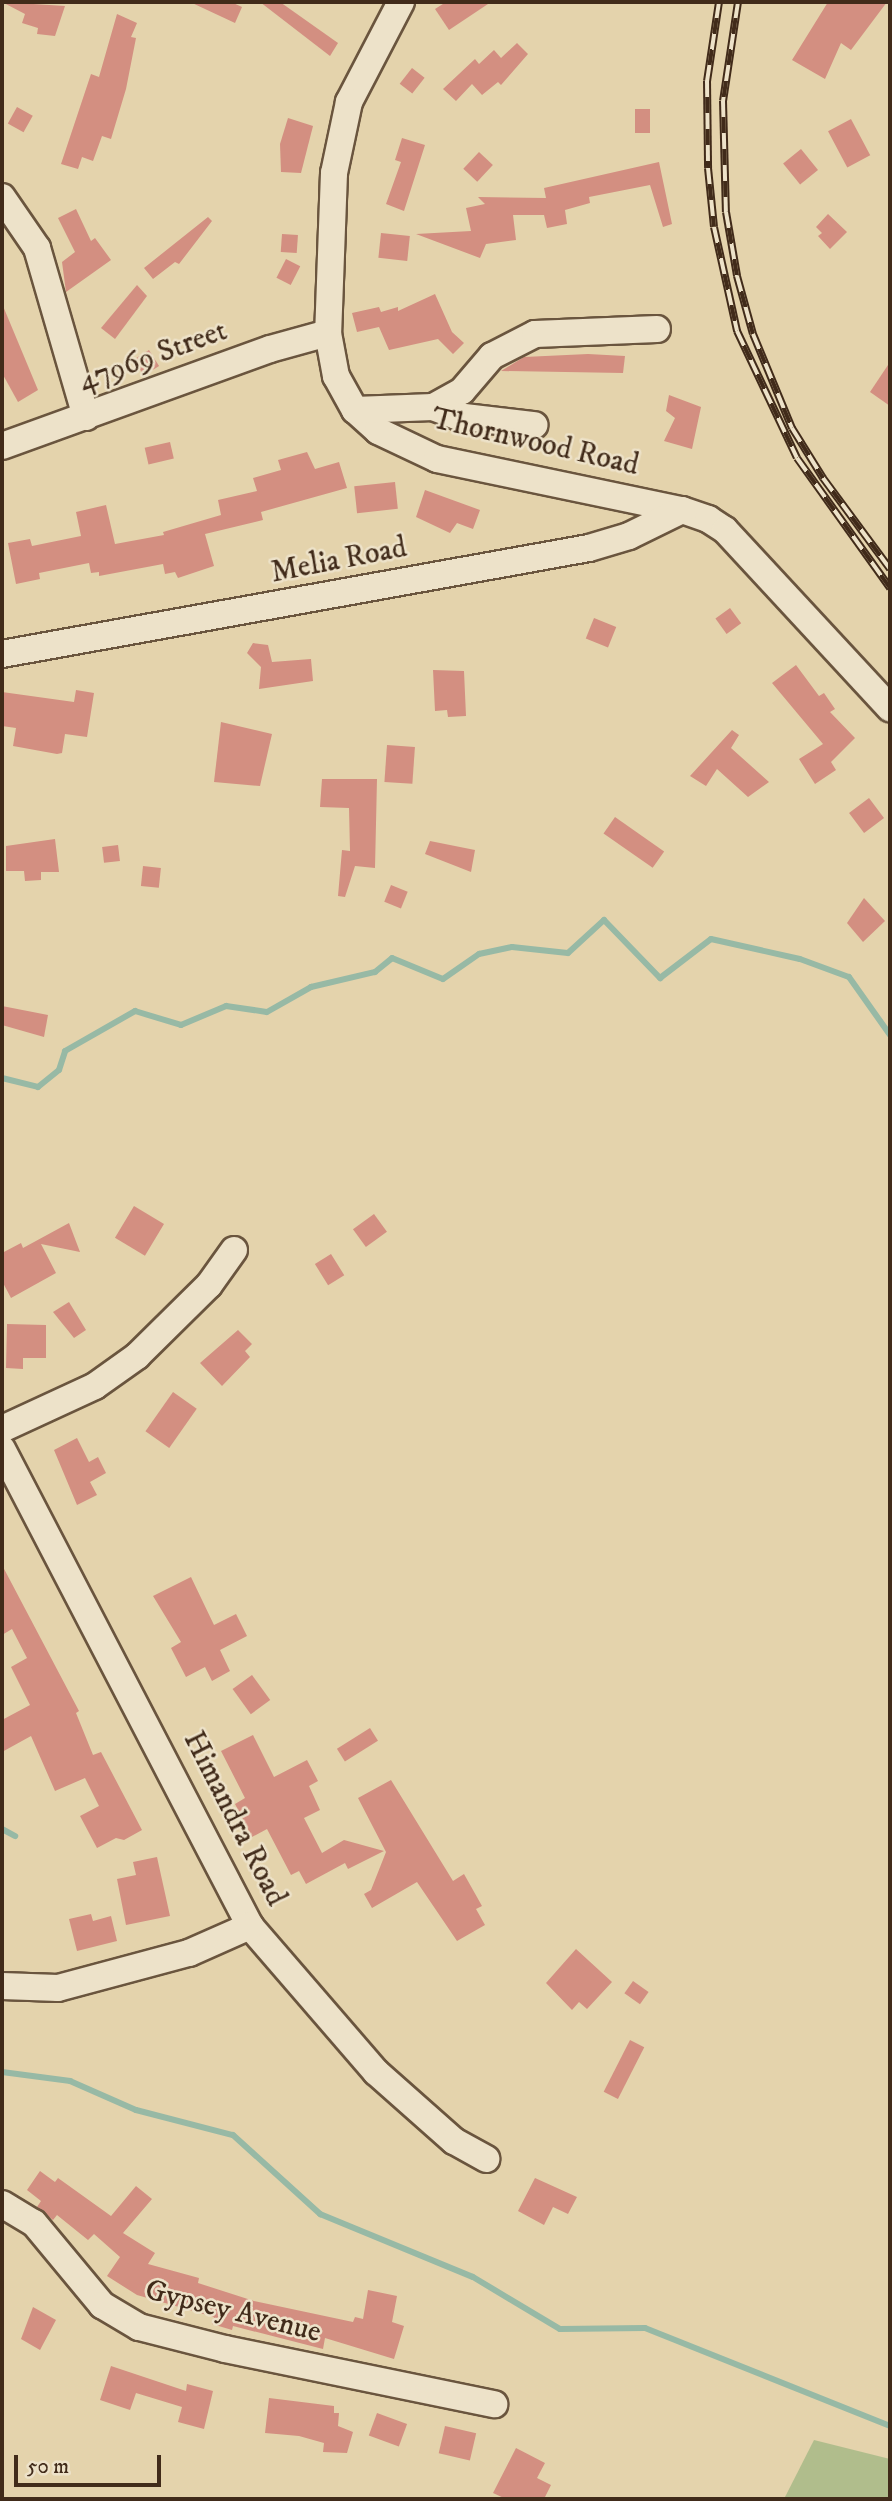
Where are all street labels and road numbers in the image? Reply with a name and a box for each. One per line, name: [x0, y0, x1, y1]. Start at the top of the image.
street label: 47969 Street: [74, 314, 232, 400]
street label: Thornwood Road: [428, 402, 642, 484]
street label: Melia Road: [268, 530, 410, 592]
street label: Himandra Road: [175, 1726, 293, 1912]
street label: Gypsey Avenue: [141, 2273, 325, 2351]

